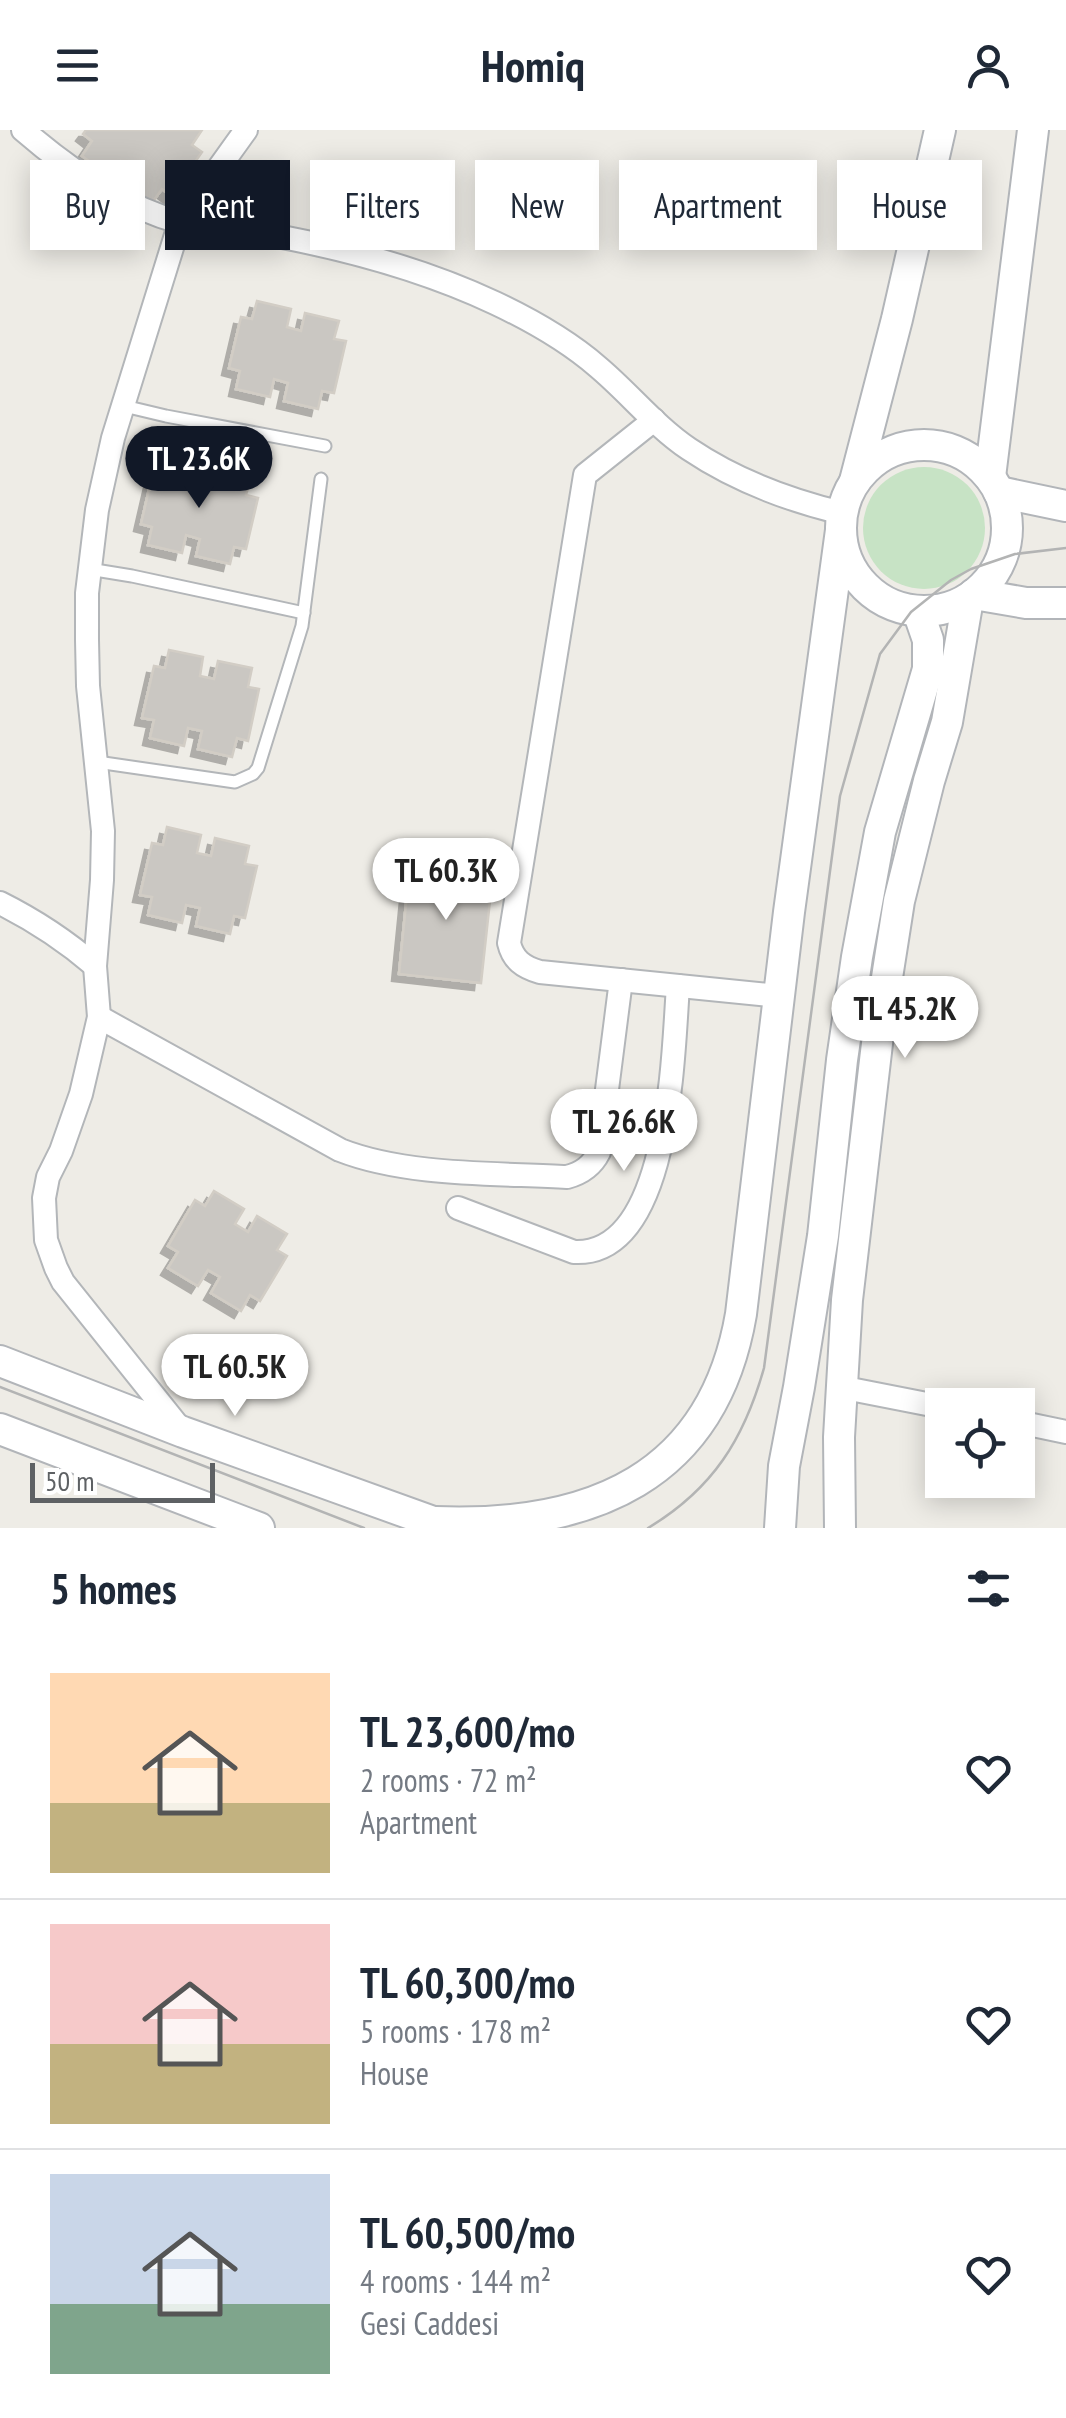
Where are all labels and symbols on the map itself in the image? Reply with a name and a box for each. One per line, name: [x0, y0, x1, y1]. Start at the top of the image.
pin: TL 23.6K: [96, 426, 302, 511]
pin: TL 60.3K: [343, 838, 549, 923]
pin: TL 45.2K: [802, 976, 1008, 1061]
pin: TL 26.6K: [521, 1089, 727, 1174]
pin: TL 60.5K: [132, 1334, 338, 1419]
scale bar: [30, 1458, 215, 1502]

